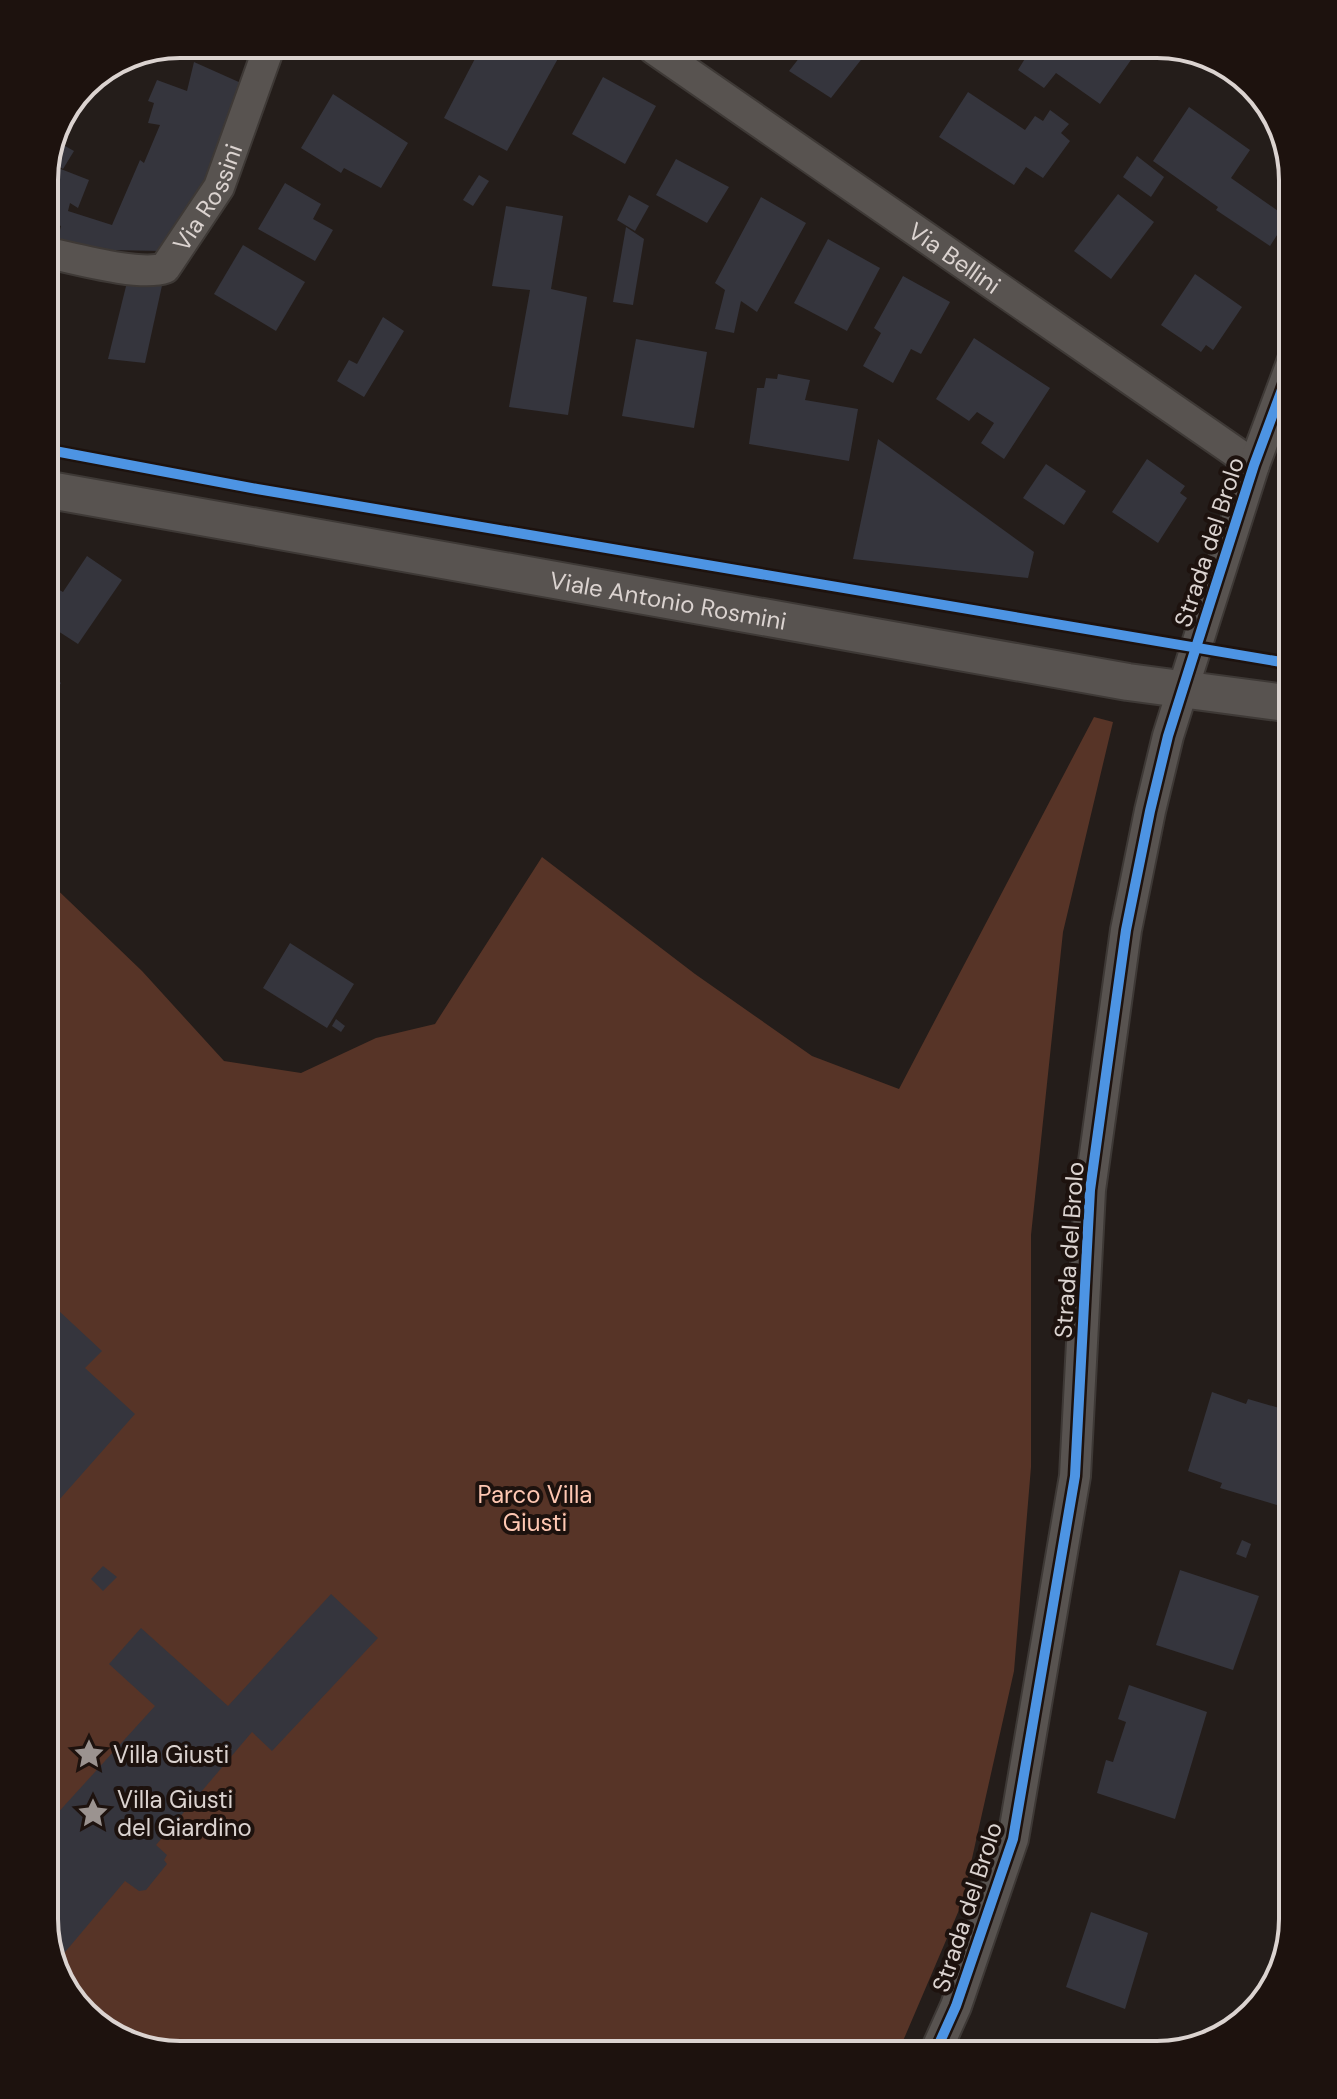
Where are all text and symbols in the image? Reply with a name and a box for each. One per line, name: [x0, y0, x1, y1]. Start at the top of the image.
street label: Via Rossini: [165, 140, 249, 257]
street label: Via Bellini: [903, 215, 1007, 300]
street label: Strada del Brolo: [1167, 453, 1251, 631]
street label: Viale Antonio Rosmini: [547, 564, 789, 636]
street label: Strada del Brolo: [1047, 1161, 1091, 1339]
park label: Parco Villa Giusti: [478, 1479, 592, 1538]
place icon: Villa Giusti: [72, 1737, 106, 1771]
place label: Villa Giusti: [113, 1739, 229, 1770]
place label: Villa Giusti del Giardino: [117, 1784, 252, 1843]
place icon: Villa Giusti del Giardino: [76, 1796, 110, 1830]
street label: Strada del Brolo: [925, 1818, 1009, 1996]

